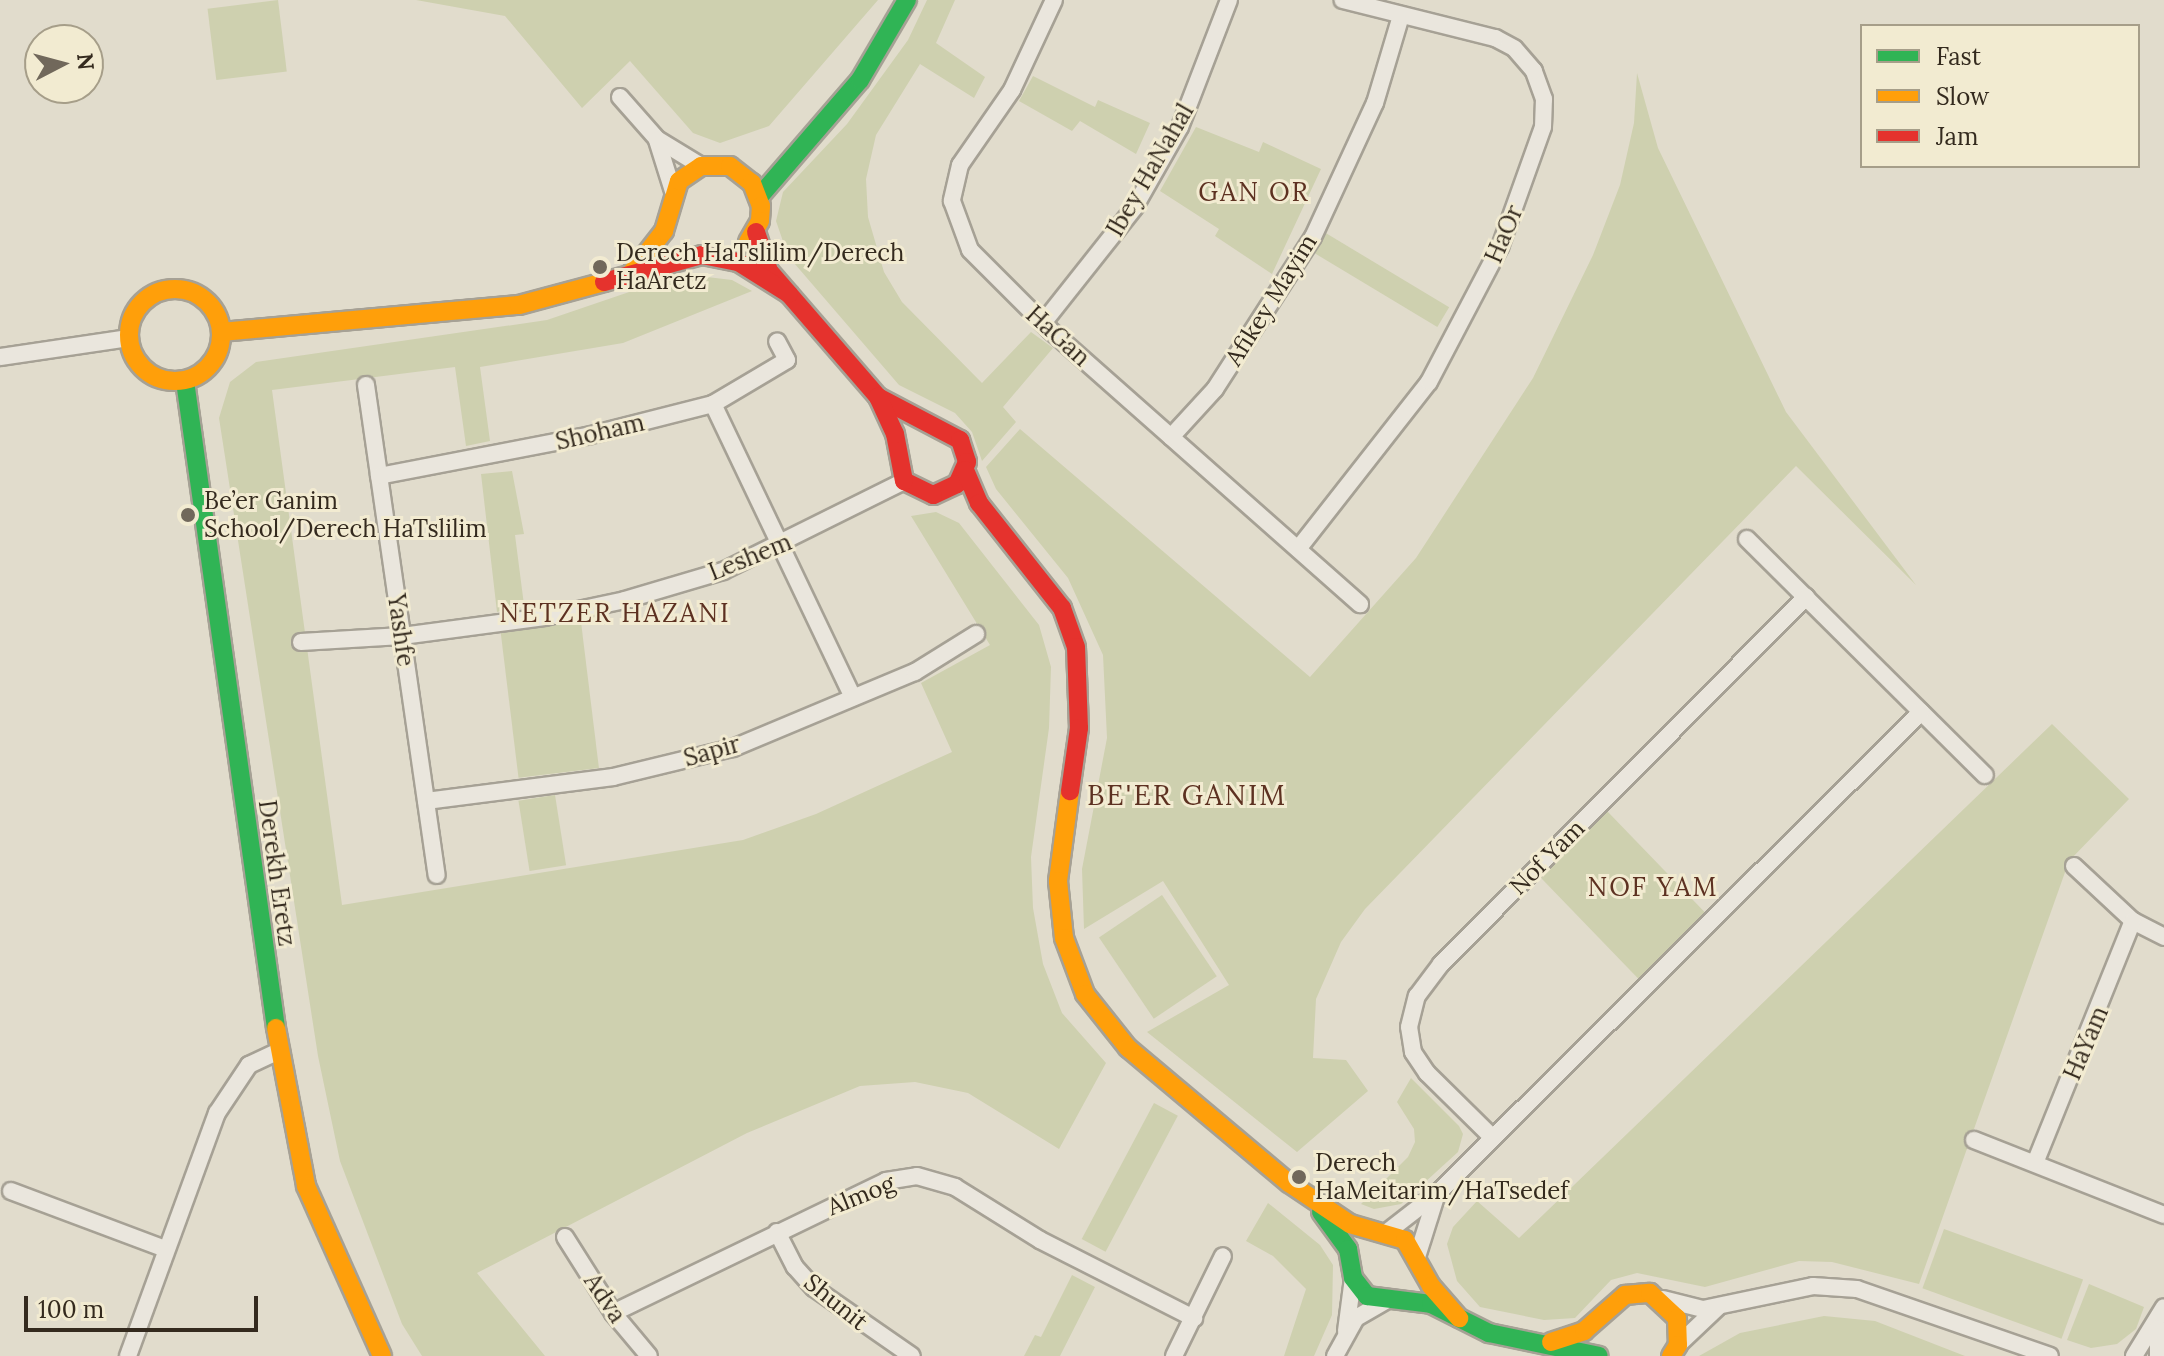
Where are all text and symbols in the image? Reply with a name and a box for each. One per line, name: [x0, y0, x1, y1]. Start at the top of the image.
north arrow: [24, 24, 104, 104]
legend: [1860, 24, 2140, 168]
text: Fast: [1936, 41, 1981, 72]
text: N: [71, 52, 101, 72]
text: Slow: [1936, 81, 1989, 112]
street label: Ibey HaNahal: [1100, 98, 1200, 242]
text: Jam: [1936, 121, 1978, 152]
district label: GAN OR: [1198, 176, 1310, 208]
street label: HaOr: [1479, 201, 1529, 267]
street label: Afikey Mayim: [1219, 229, 1323, 371]
place label: Derech HaTslilim/Derech HaAretz: [616, 239, 904, 295]
marker: Derech HaTslilim/Derech HaAretz: [591, 258, 609, 276]
street label: HaGan: [1020, 300, 1096, 372]
street label: Shoham: [553, 408, 647, 456]
place label: Be’er Ganim School/Derech HaTslilim: [204, 487, 487, 543]
marker: Be’er Ganim School/Derech HaTslilim: [179, 506, 197, 524]
street label: Leshem: [704, 527, 796, 587]
street label: Yashfe: [382, 592, 420, 668]
district label: NETZER HAZANI: [499, 597, 731, 629]
street label: Sapir: [680, 729, 744, 773]
district label: BE'ER GANIM: [1087, 778, 1287, 812]
street label: Derekh Eretz: [252, 798, 302, 948]
street label: Nof Yam: [1503, 813, 1591, 901]
district label: NOF YAM: [1588, 871, 1718, 903]
street label: HaYam: [2058, 1002, 2114, 1084]
place label: Derech HaMeitarim/HaTsedef: [1315, 1149, 1568, 1205]
street label: Almog: [823, 1168, 899, 1222]
marker: Derech HaMeitarim/HaTsedef: [1290, 1168, 1308, 1186]
street label: Adva: [578, 1268, 632, 1328]
street label: Shunit: [798, 1268, 874, 1336]
scale bar: [28, 1280, 262, 1330]
text: 100 m: [38, 1294, 104, 1325]

